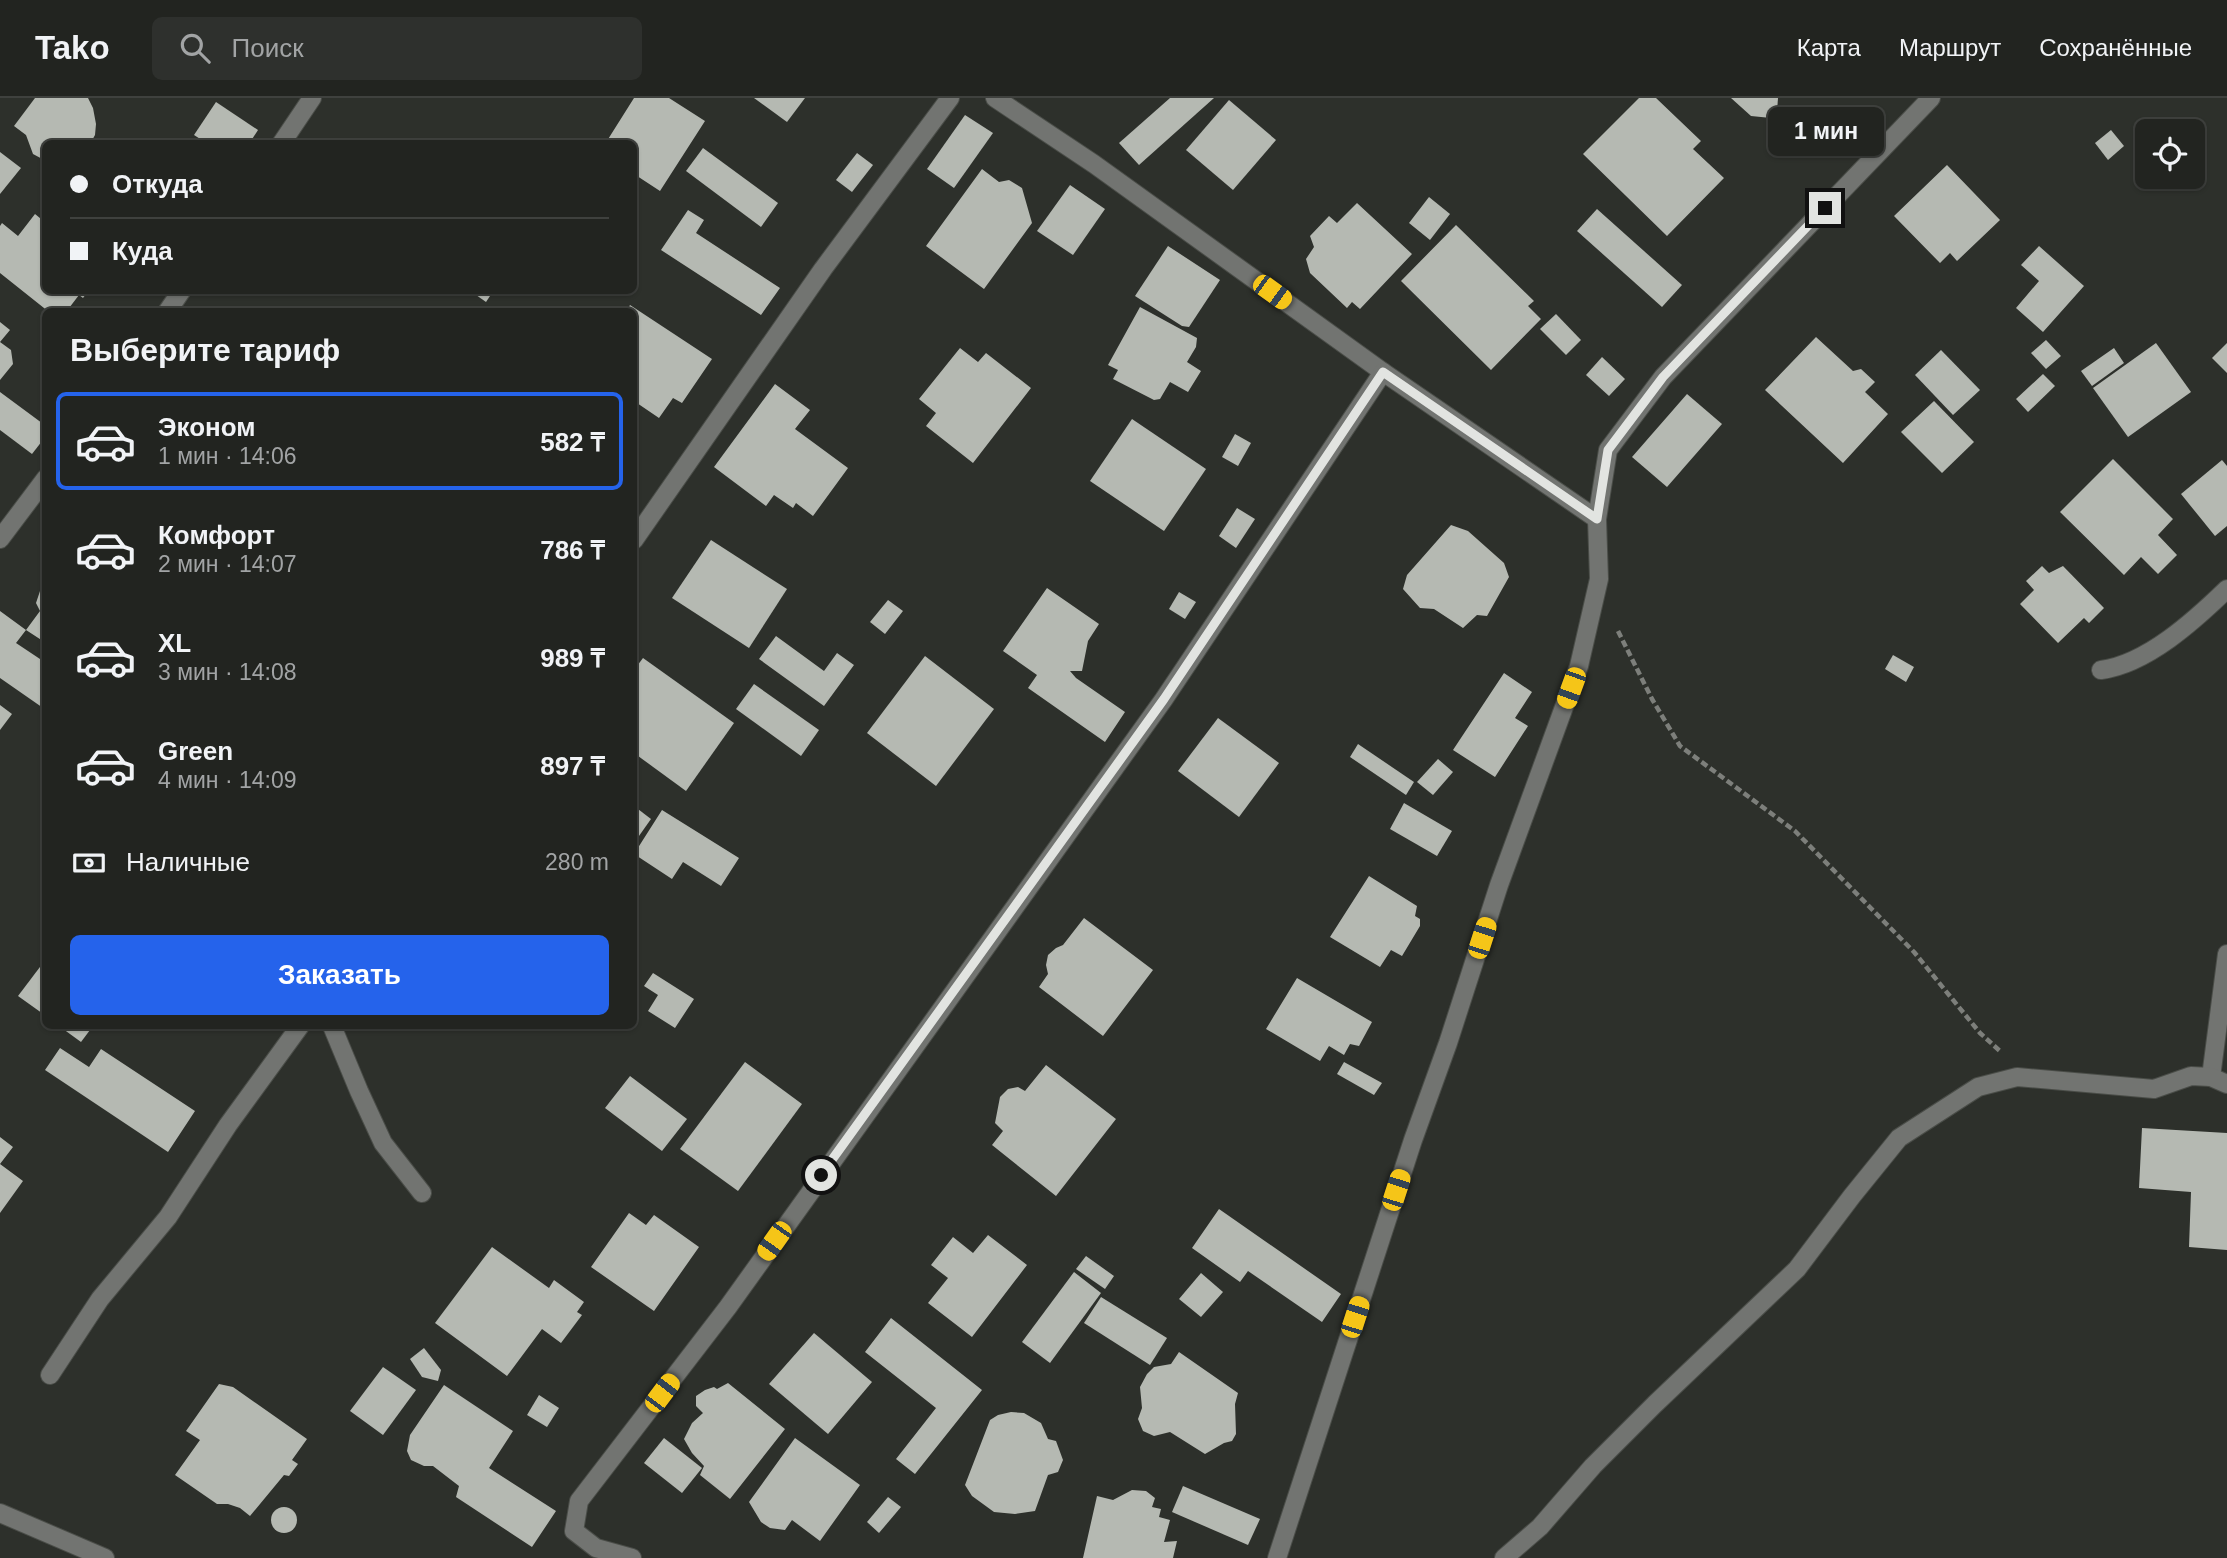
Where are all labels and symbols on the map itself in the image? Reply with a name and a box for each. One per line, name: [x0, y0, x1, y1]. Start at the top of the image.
callout: 1 мин: [1767, 106, 1883, 155]
route end: [1809, 192, 1841, 224]
car: [1249, 271, 1296, 313]
car: [1554, 665, 1589, 711]
car: [1466, 915, 1499, 961]
route start: [805, 1159, 837, 1191]
car: [1380, 1167, 1413, 1213]
car: [754, 1218, 795, 1264]
car: [1339, 1294, 1372, 1340]
car: [641, 1370, 684, 1416]

